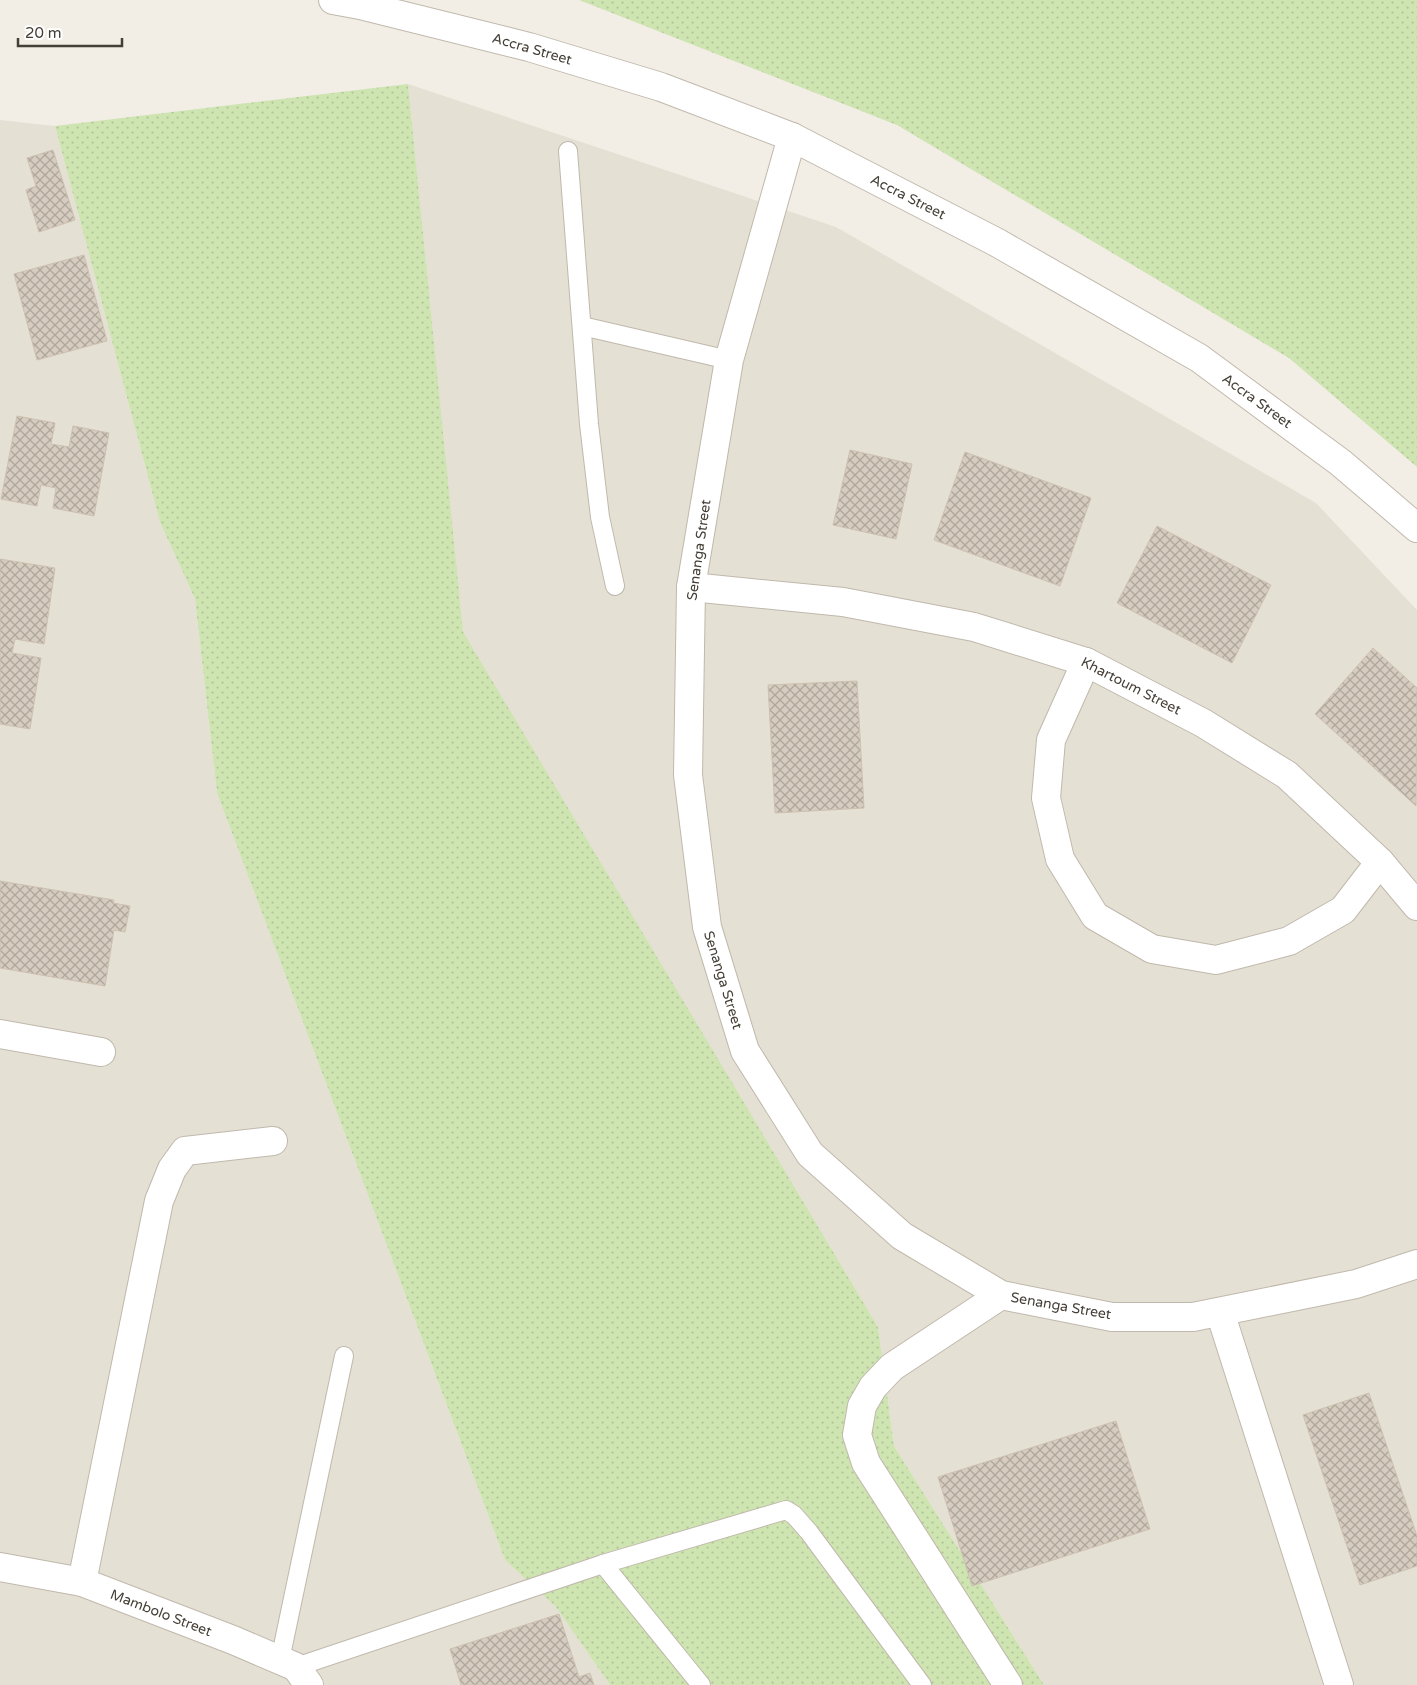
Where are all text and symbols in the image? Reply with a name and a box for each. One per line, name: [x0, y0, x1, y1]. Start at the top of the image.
scale bar: [18, 15, 121, 47]
text: 20 m: [25, 24, 62, 42]
street label: Accra Street: [490, 30, 574, 69]
street label: Accra Street: [868, 171, 949, 223]
street label: Accra Street: [1219, 370, 1296, 432]
street label: Senanga Street: [683, 498, 715, 602]
street label: Khartoum Street: [1078, 653, 1184, 719]
street label: Senanga Street: [700, 929, 746, 1032]
street label: Senanga Street: [1009, 1289, 1113, 1323]
street label: Mambolo Street: [108, 1586, 215, 1640]

